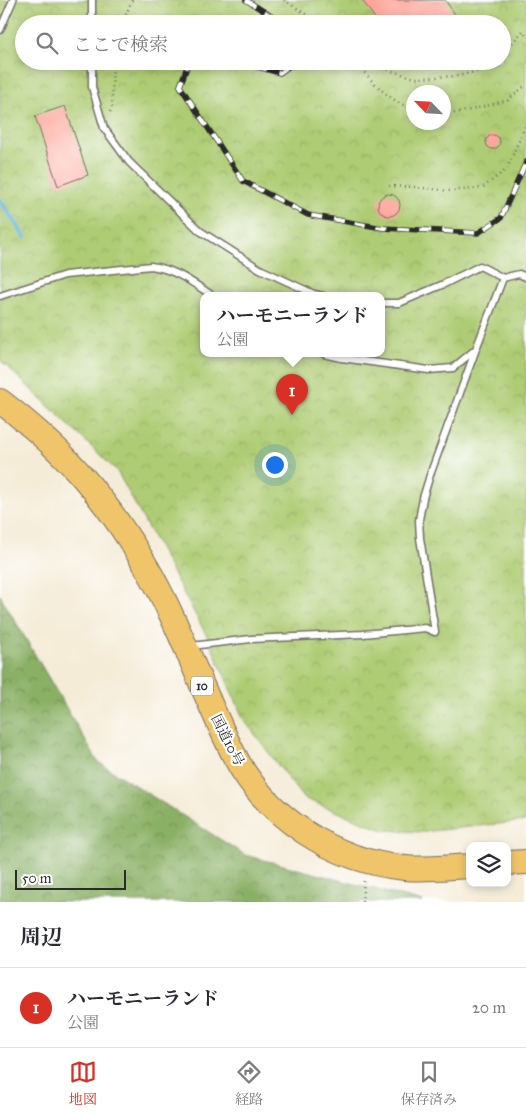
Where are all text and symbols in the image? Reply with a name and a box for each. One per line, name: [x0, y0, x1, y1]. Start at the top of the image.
search box: [15, 15, 511, 70]
icon: search: [33, 29, 61, 57]
text: ここで検索: [73, 33, 168, 56]
north arrow: [406, 85, 451, 130]
popup: [200, 292, 385, 357]
text: ハーモニーランド: [216, 304, 369, 327]
text: 公園: [216, 330, 249, 349]
pin: 1: [276, 374, 308, 415]
your location: [262, 452, 288, 478]
road number: 10: [191, 676, 213, 696]
street label: 国道10号: [207, 712, 248, 769]
map controls: [466, 842, 511, 887]
button: layers: [466, 842, 511, 887]
scale bar: [15, 867, 126, 890]
text: 50 m: [22, 870, 51, 887]
text: 周辺: [20, 924, 62, 950]
text: ハーモニーランド: [67, 987, 219, 1010]
text: 1: [33, 998, 39, 1017]
text: 20 m: [472, 998, 506, 1017]
text: 公園: [67, 1013, 99, 1032]
tab: 地図: [69, 1058, 97, 1108]
tab: 経路: [235, 1058, 263, 1108]
tab: 保存済み: [401, 1058, 457, 1108]

